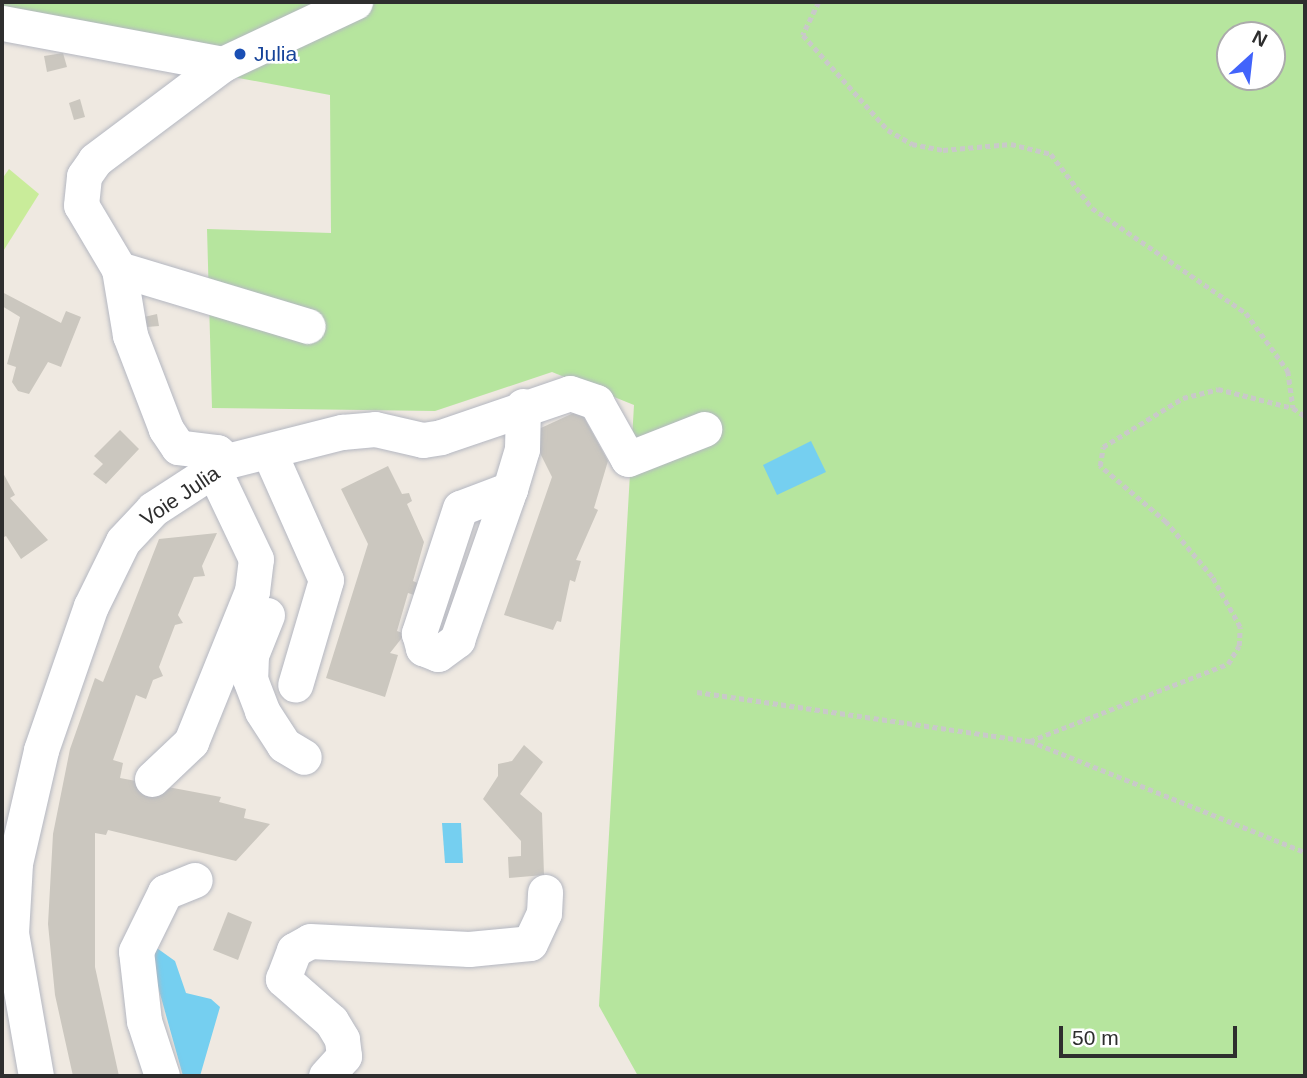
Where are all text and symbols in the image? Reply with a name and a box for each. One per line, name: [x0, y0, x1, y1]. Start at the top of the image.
north arrow: [1216, 21, 1286, 91]
text: N: [1249, 26, 1271, 51]
place label: Julia: [254, 41, 297, 67]
marker: Julia: [232, 46, 248, 62]
street label: Voie Julia: [136, 460, 224, 532]
scale bar: [1062, 1012, 1240, 1056]
text: 50 m: [1072, 1026, 1119, 1049]

